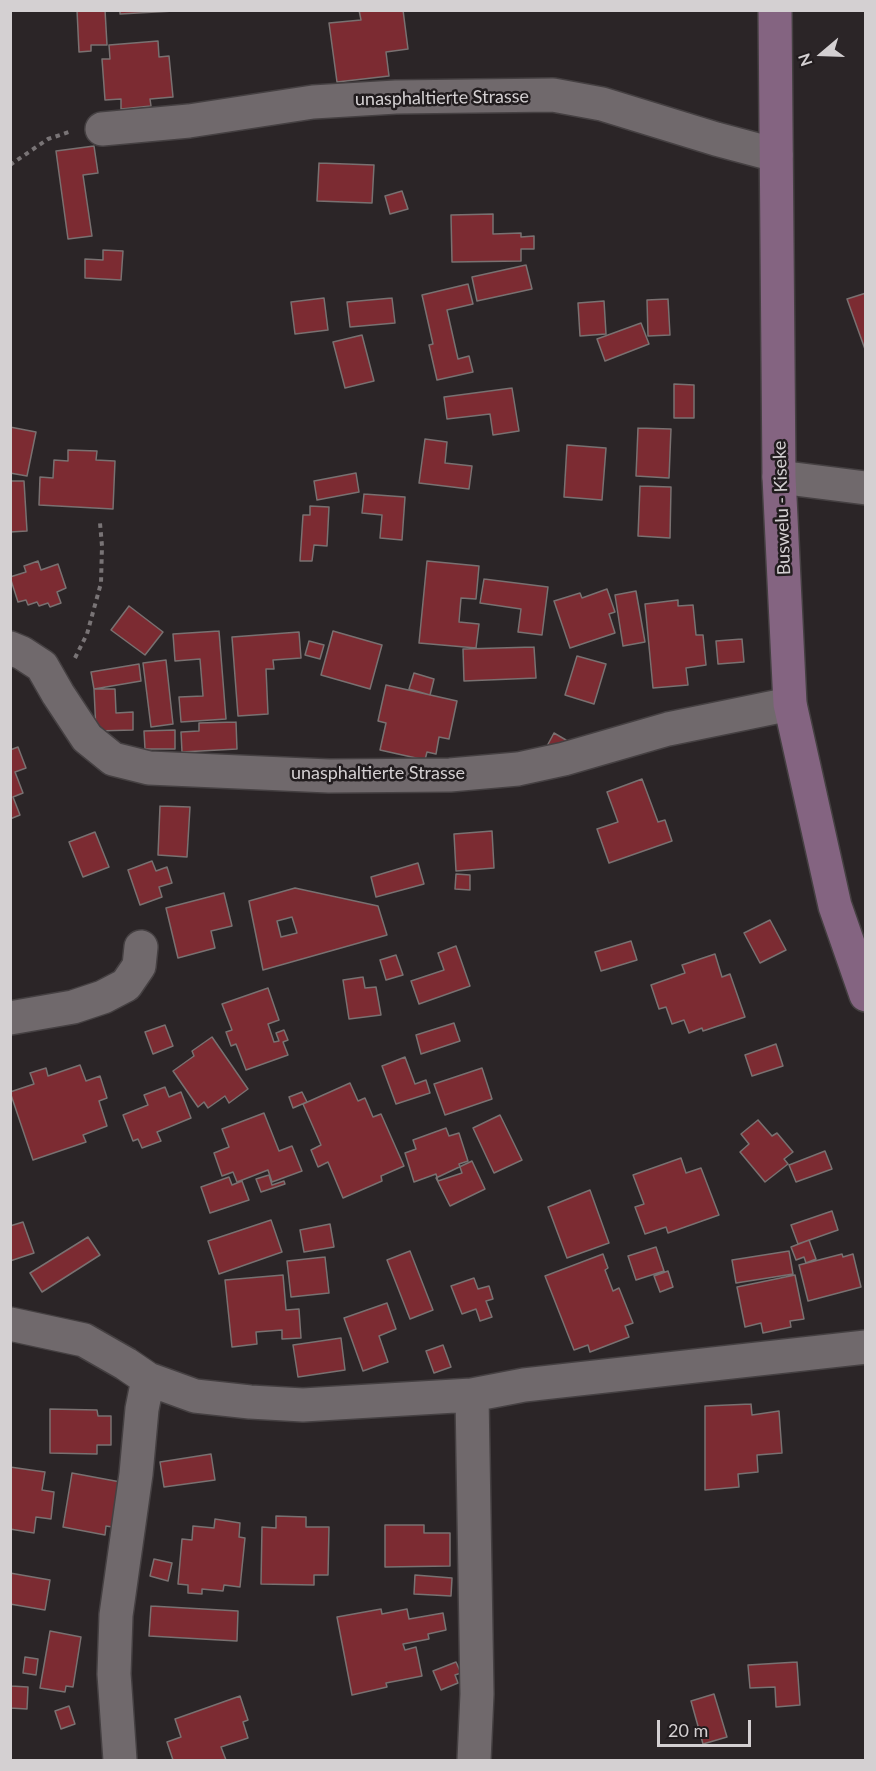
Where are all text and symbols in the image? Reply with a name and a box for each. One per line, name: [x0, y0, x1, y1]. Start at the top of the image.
north arrow: [792, 24, 852, 84]
text: N: [794, 51, 815, 69]
street label: unasphaltierte Strasse: [355, 86, 529, 110]
street label: Buswelu - Kiseke: [769, 440, 795, 576]
street label: unasphaltierte Strasse: [291, 762, 465, 784]
scale bar: [660, 1708, 754, 1746]
text: 20 m: [668, 1719, 708, 1741]

